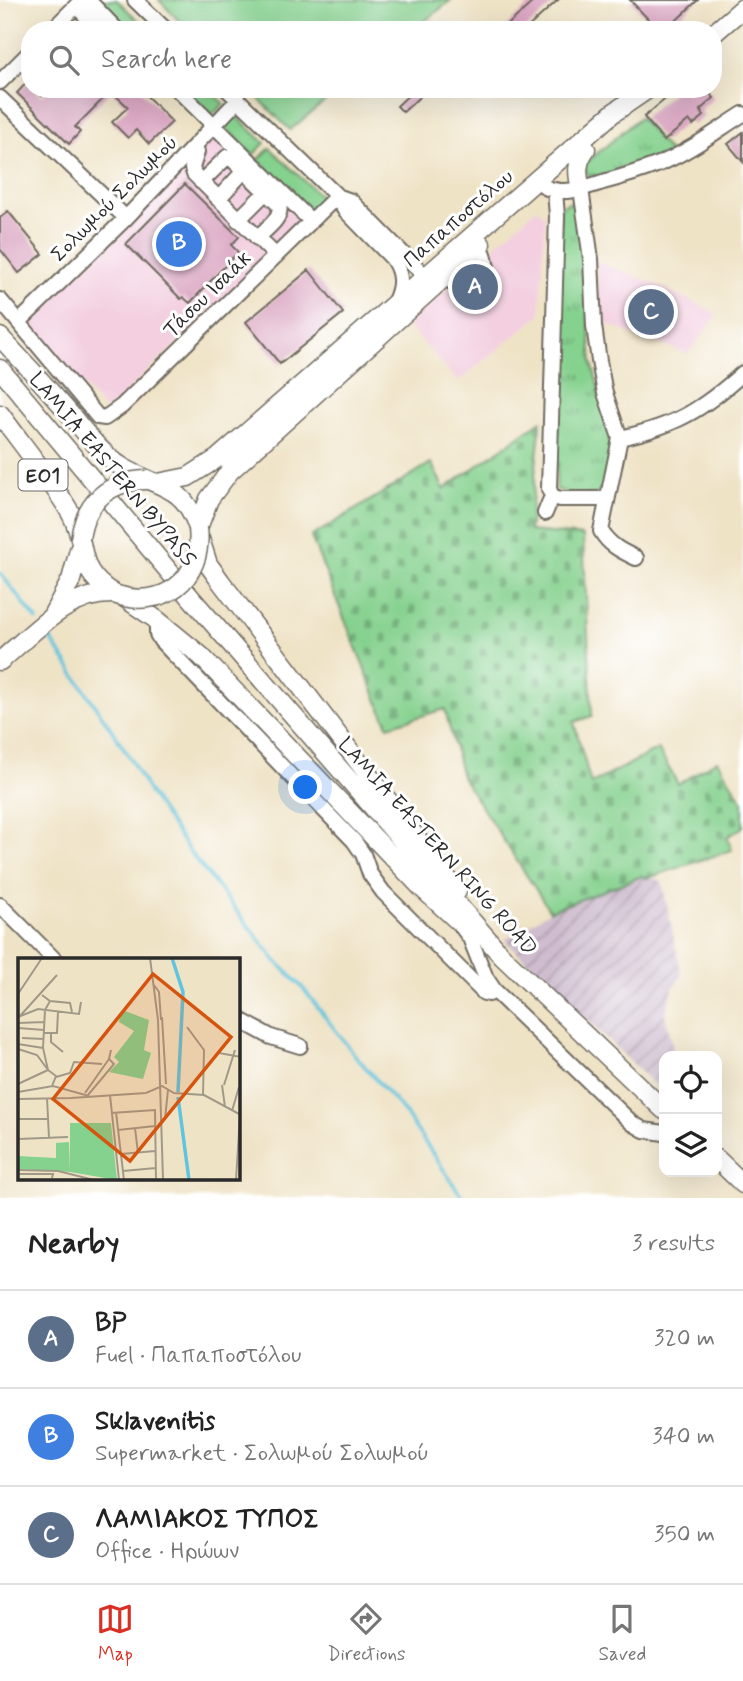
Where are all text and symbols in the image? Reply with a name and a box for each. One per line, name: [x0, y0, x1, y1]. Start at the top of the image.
search box: [21, 21, 722, 98]
icon: search: [45, 41, 83, 79]
text: Search here: [101, 43, 232, 77]
street label: Σολωμού Σολωμού: [45, 129, 184, 268]
street label: Παπαποστόλου: [398, 163, 520, 274]
pin: B: [156, 218, 202, 270]
street label: Τάσου Ισαάκ: [157, 245, 258, 344]
pin: A: [452, 261, 498, 313]
pin: C: [628, 286, 674, 338]
street label: LAMIA EASTERN BYPASS: [22, 366, 202, 573]
road number: ΕΟ1: [19, 460, 68, 490]
street label: LAMIA EASTERN RING ROAD: [331, 731, 543, 962]
your location: [288, 770, 322, 804]
inset map: [18, 958, 240, 1180]
map controls: [659, 1051, 722, 1177]
button: locate: [659, 1051, 722, 1114]
button: layers: [659, 1114, 722, 1177]
text: Nearby: [28, 1224, 119, 1263]
text: 3 results: [632, 1229, 715, 1259]
text: BP: [95, 1307, 126, 1341]
text: A: [43, 1324, 59, 1354]
text: 320 m: [654, 1324, 715, 1354]
text: Fuel · Παπαποστόλου: [95, 1341, 302, 1371]
text: Sklavenitis: [95, 1405, 215, 1439]
text: B: [44, 1422, 58, 1452]
text: 340 m: [652, 1422, 715, 1452]
text: Supermarket · Σολωμού Σολωμού: [95, 1439, 429, 1469]
text: ΛΑΜΙΑΚΟΣ ΤΥΠΟΣ: [95, 1503, 319, 1537]
text: C: [43, 1520, 59, 1550]
text: 350 m: [654, 1520, 715, 1550]
text: Office · Ηρώων: [95, 1537, 239, 1567]
tab: Map: [96, 1600, 134, 1667]
tab: Directions: [327, 1600, 406, 1667]
tab: Saved: [598, 1600, 646, 1667]

